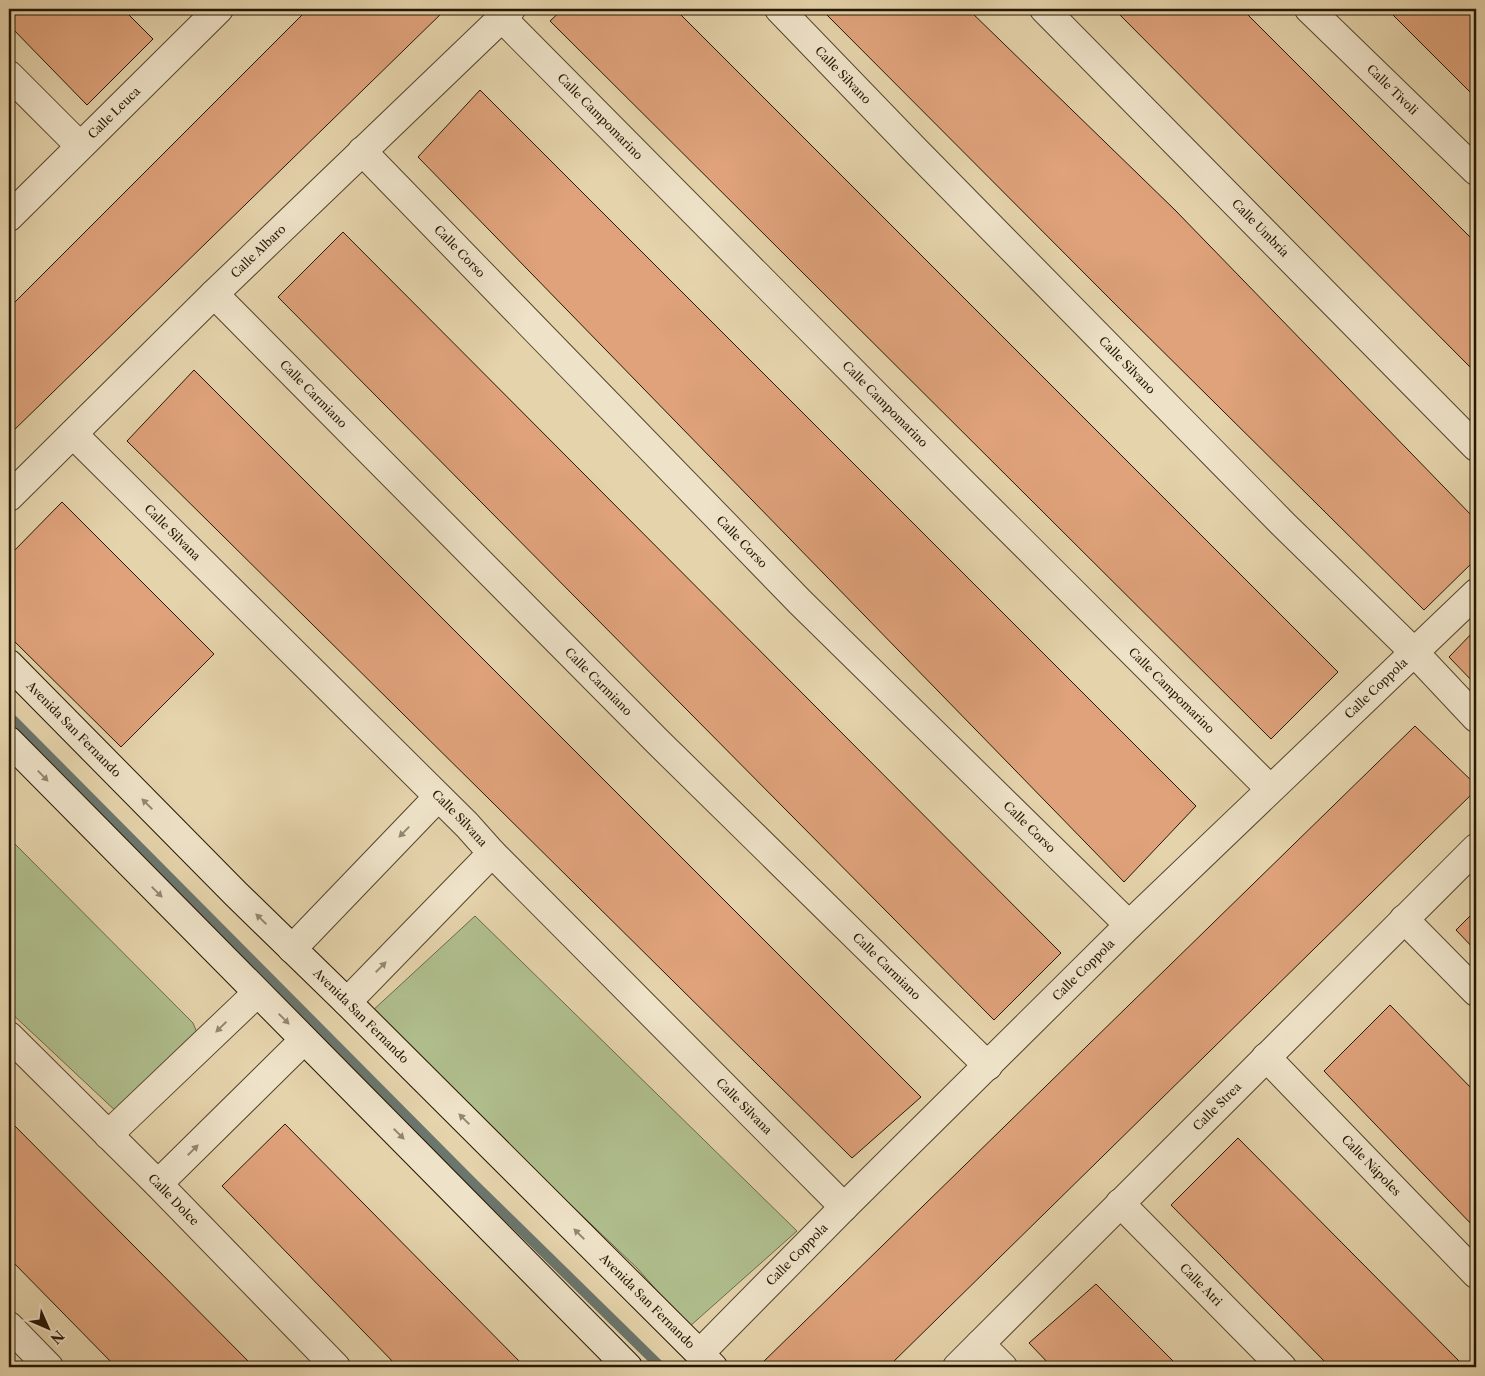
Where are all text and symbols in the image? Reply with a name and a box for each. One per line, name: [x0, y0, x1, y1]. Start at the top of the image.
street label: Calle Silvano: [812, 43, 874, 107]
street label: Calle Tivoli: [1364, 61, 1422, 118]
street label: Calle Campomarino: [554, 70, 646, 163]
street label: Calle Leuca: [85, 83, 143, 142]
street label: Calle Umbría: [1229, 196, 1293, 260]
street label: Calle Albaro: [227, 221, 289, 281]
street label: Calle Corso: [431, 222, 489, 280]
street label: Calle Silvano: [1096, 333, 1159, 397]
street label: Calle Carmiano: [277, 357, 350, 431]
street label: Calle Campomarino: [839, 358, 931, 450]
street label: Calle Silvana: [141, 501, 205, 564]
street label: Calle Corso: [713, 512, 771, 571]
street label: Calle Carmiano: [562, 644, 636, 718]
street label: Calle Campomarino: [1126, 644, 1218, 736]
street label: Calle Coppola: [1341, 654, 1411, 722]
street label: Avenida San Fernando: [23, 677, 124, 780]
one-way arrow: [37, 770, 49, 782]
street label: Calle Silvana: [429, 786, 491, 850]
one-way arrow: [141, 798, 153, 810]
street label: Calle Corso: [1000, 798, 1059, 856]
one-way arrow: [398, 826, 410, 838]
one-way arrow: [150, 886, 162, 898]
one-way arrow: [255, 913, 267, 925]
street label: Calle Carmiano: [850, 929, 924, 1003]
street label: Calle Coppola: [1049, 935, 1118, 1004]
one-way arrow: [375, 961, 387, 973]
street label: Avenida San Fernando: [310, 965, 412, 1066]
one-way arrow: [277, 1013, 289, 1025]
one-way arrow: [216, 1021, 228, 1033]
street label: Calle Silvana: [713, 1075, 776, 1138]
street label: Calle Strea: [1190, 1079, 1245, 1134]
one-way arrow: [458, 1113, 470, 1125]
one-way arrow: [393, 1128, 405, 1140]
street label: Calle Nápoles: [1339, 1132, 1404, 1199]
one-way arrow: [186, 1144, 198, 1156]
street label: Calle Dolce: [145, 1170, 202, 1229]
street label: Calle Coppola: [763, 1220, 831, 1289]
one-way arrow: [574, 1228, 586, 1240]
street label: Avenida San Fernando: [596, 1250, 698, 1352]
street label: Calle Atri: [1177, 1260, 1226, 1309]
north arrow: [22, 1304, 72, 1354]
text: N: [47, 1327, 68, 1348]

